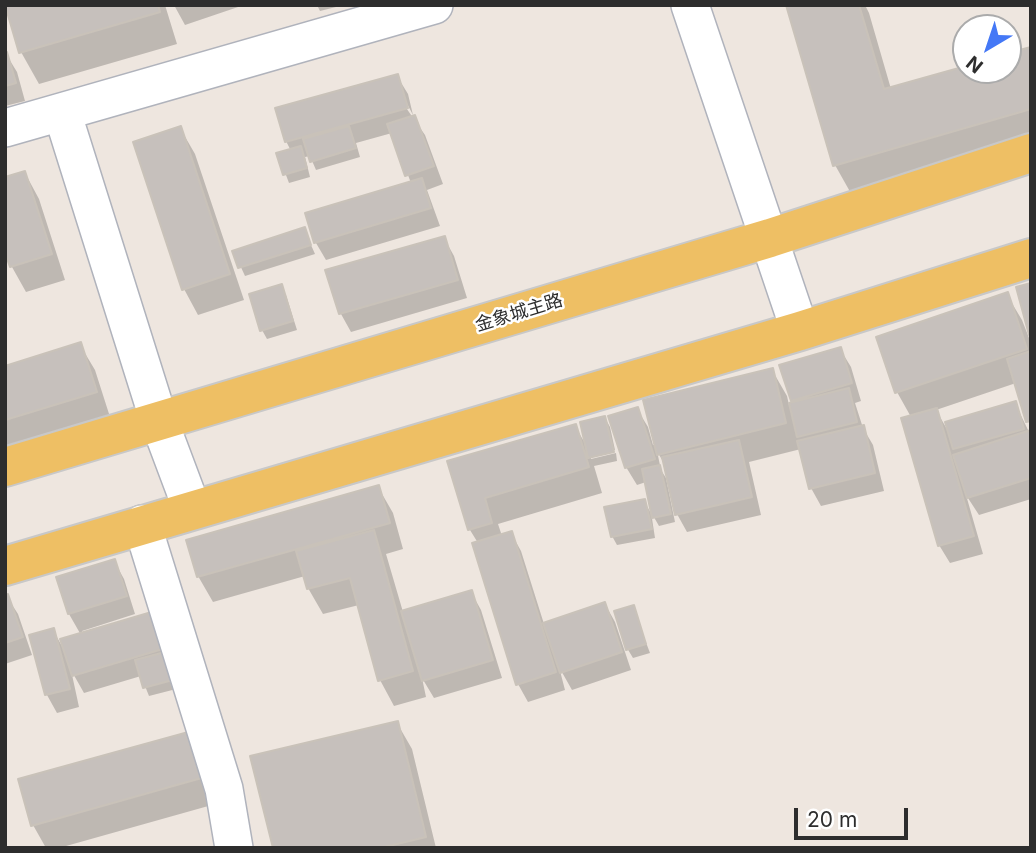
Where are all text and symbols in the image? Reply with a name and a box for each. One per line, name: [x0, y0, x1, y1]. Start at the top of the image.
north arrow: [952, 14, 1022, 84]
text: N: [962, 51, 988, 78]
street label: 金象城主路: [473, 290, 565, 336]
scale bar: [798, 794, 912, 838]
text: 20 m: [807, 807, 857, 832]

